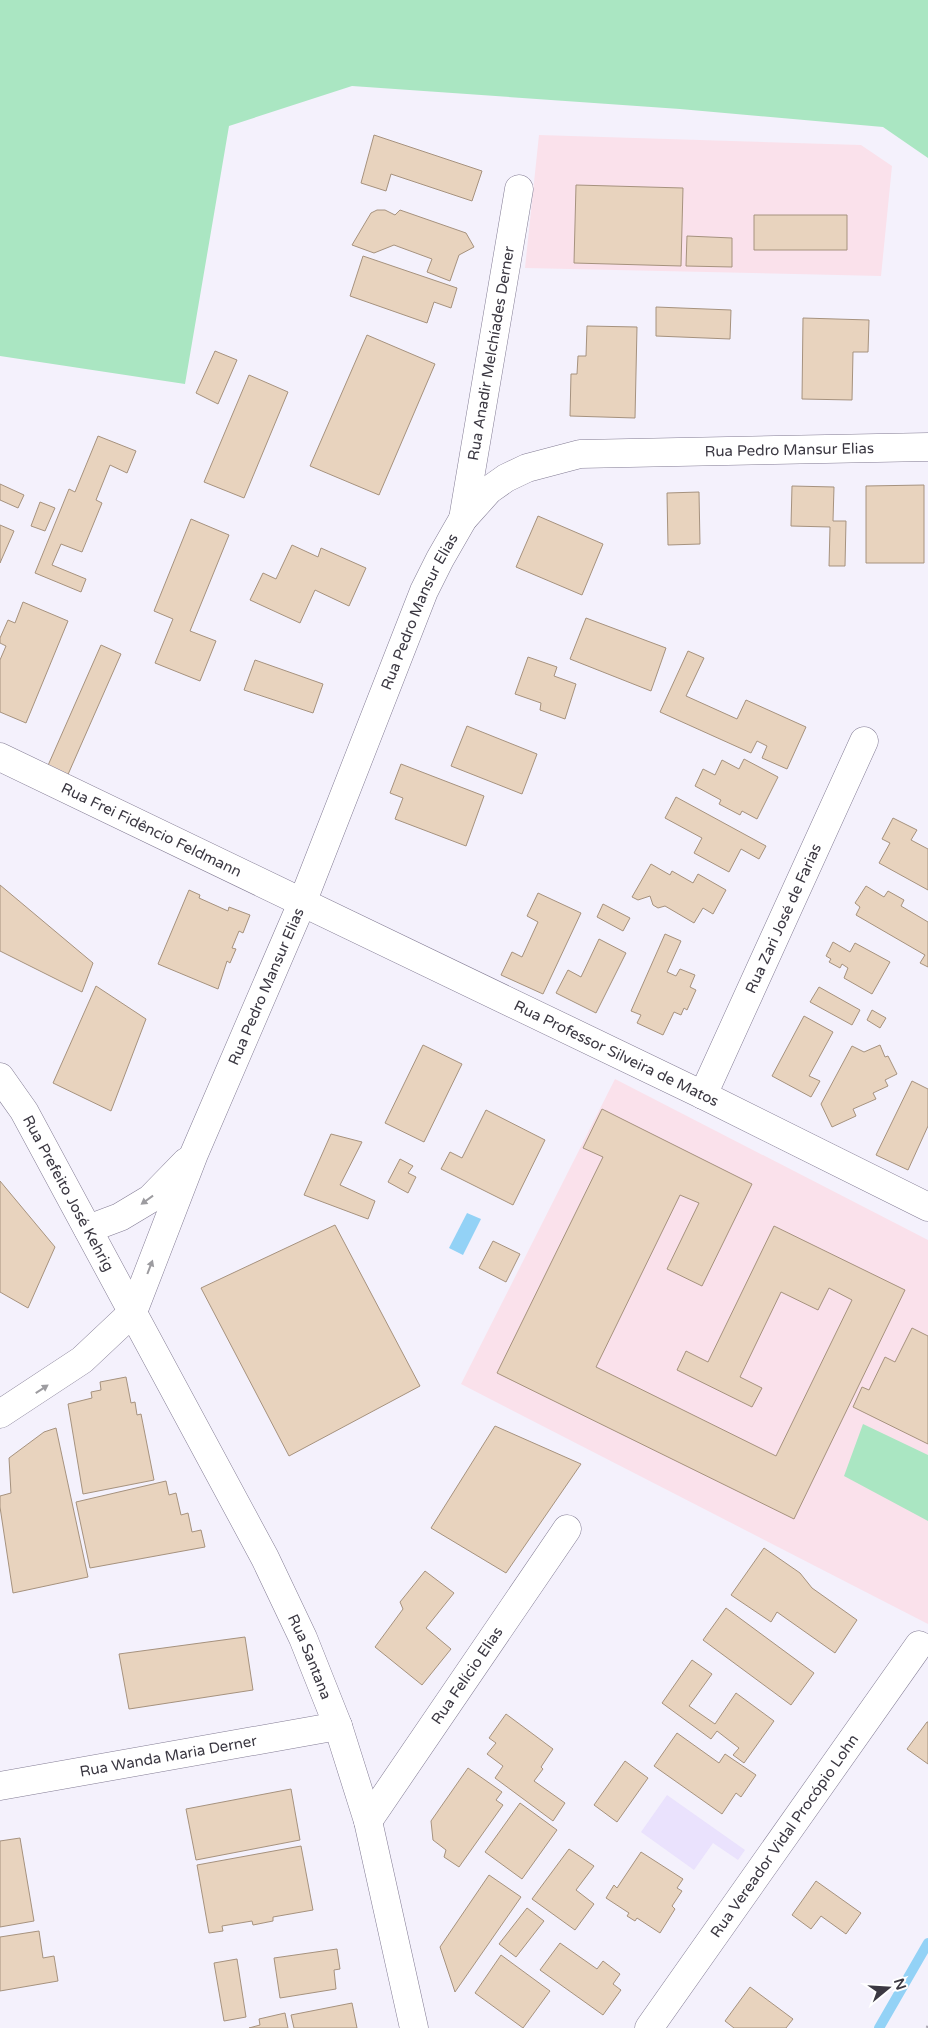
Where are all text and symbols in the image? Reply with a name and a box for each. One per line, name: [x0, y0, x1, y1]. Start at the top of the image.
street label: Rua Anadir Melchíades Derner: [464, 244, 518, 462]
street label: Rua Pedro Mansur Elias: [705, 439, 874, 460]
street label: Rua Pedro Mansur Elias: [377, 530, 462, 693]
street label: Rua Frei Fidêncio Feldmann: [58, 779, 245, 881]
street label: Rua Zari José de Farias: [741, 841, 825, 996]
street label: Rua Pedro Mansur Elias: [224, 905, 308, 1068]
street label: Rua Professor Silveira de Matos: [511, 997, 722, 1110]
street label: Rua Prefeito José Kehrig: [19, 1112, 118, 1274]
one-way arrow: [140, 1195, 154, 1205]
one-way arrow: [146, 1259, 154, 1274]
one-way arrow: [35, 1384, 48, 1394]
street label: Rua Santana: [284, 1611, 335, 1702]
street label: Rua Felício Elias: [428, 1623, 507, 1728]
street label: Rua Vereador Vidal Procópio Lohn: [707, 1731, 862, 1941]
street label: Rua Wanda Maria Derner: [78, 1732, 259, 1781]
north arrow: [863, 1963, 913, 2013]
text: N: [890, 1976, 910, 1992]

